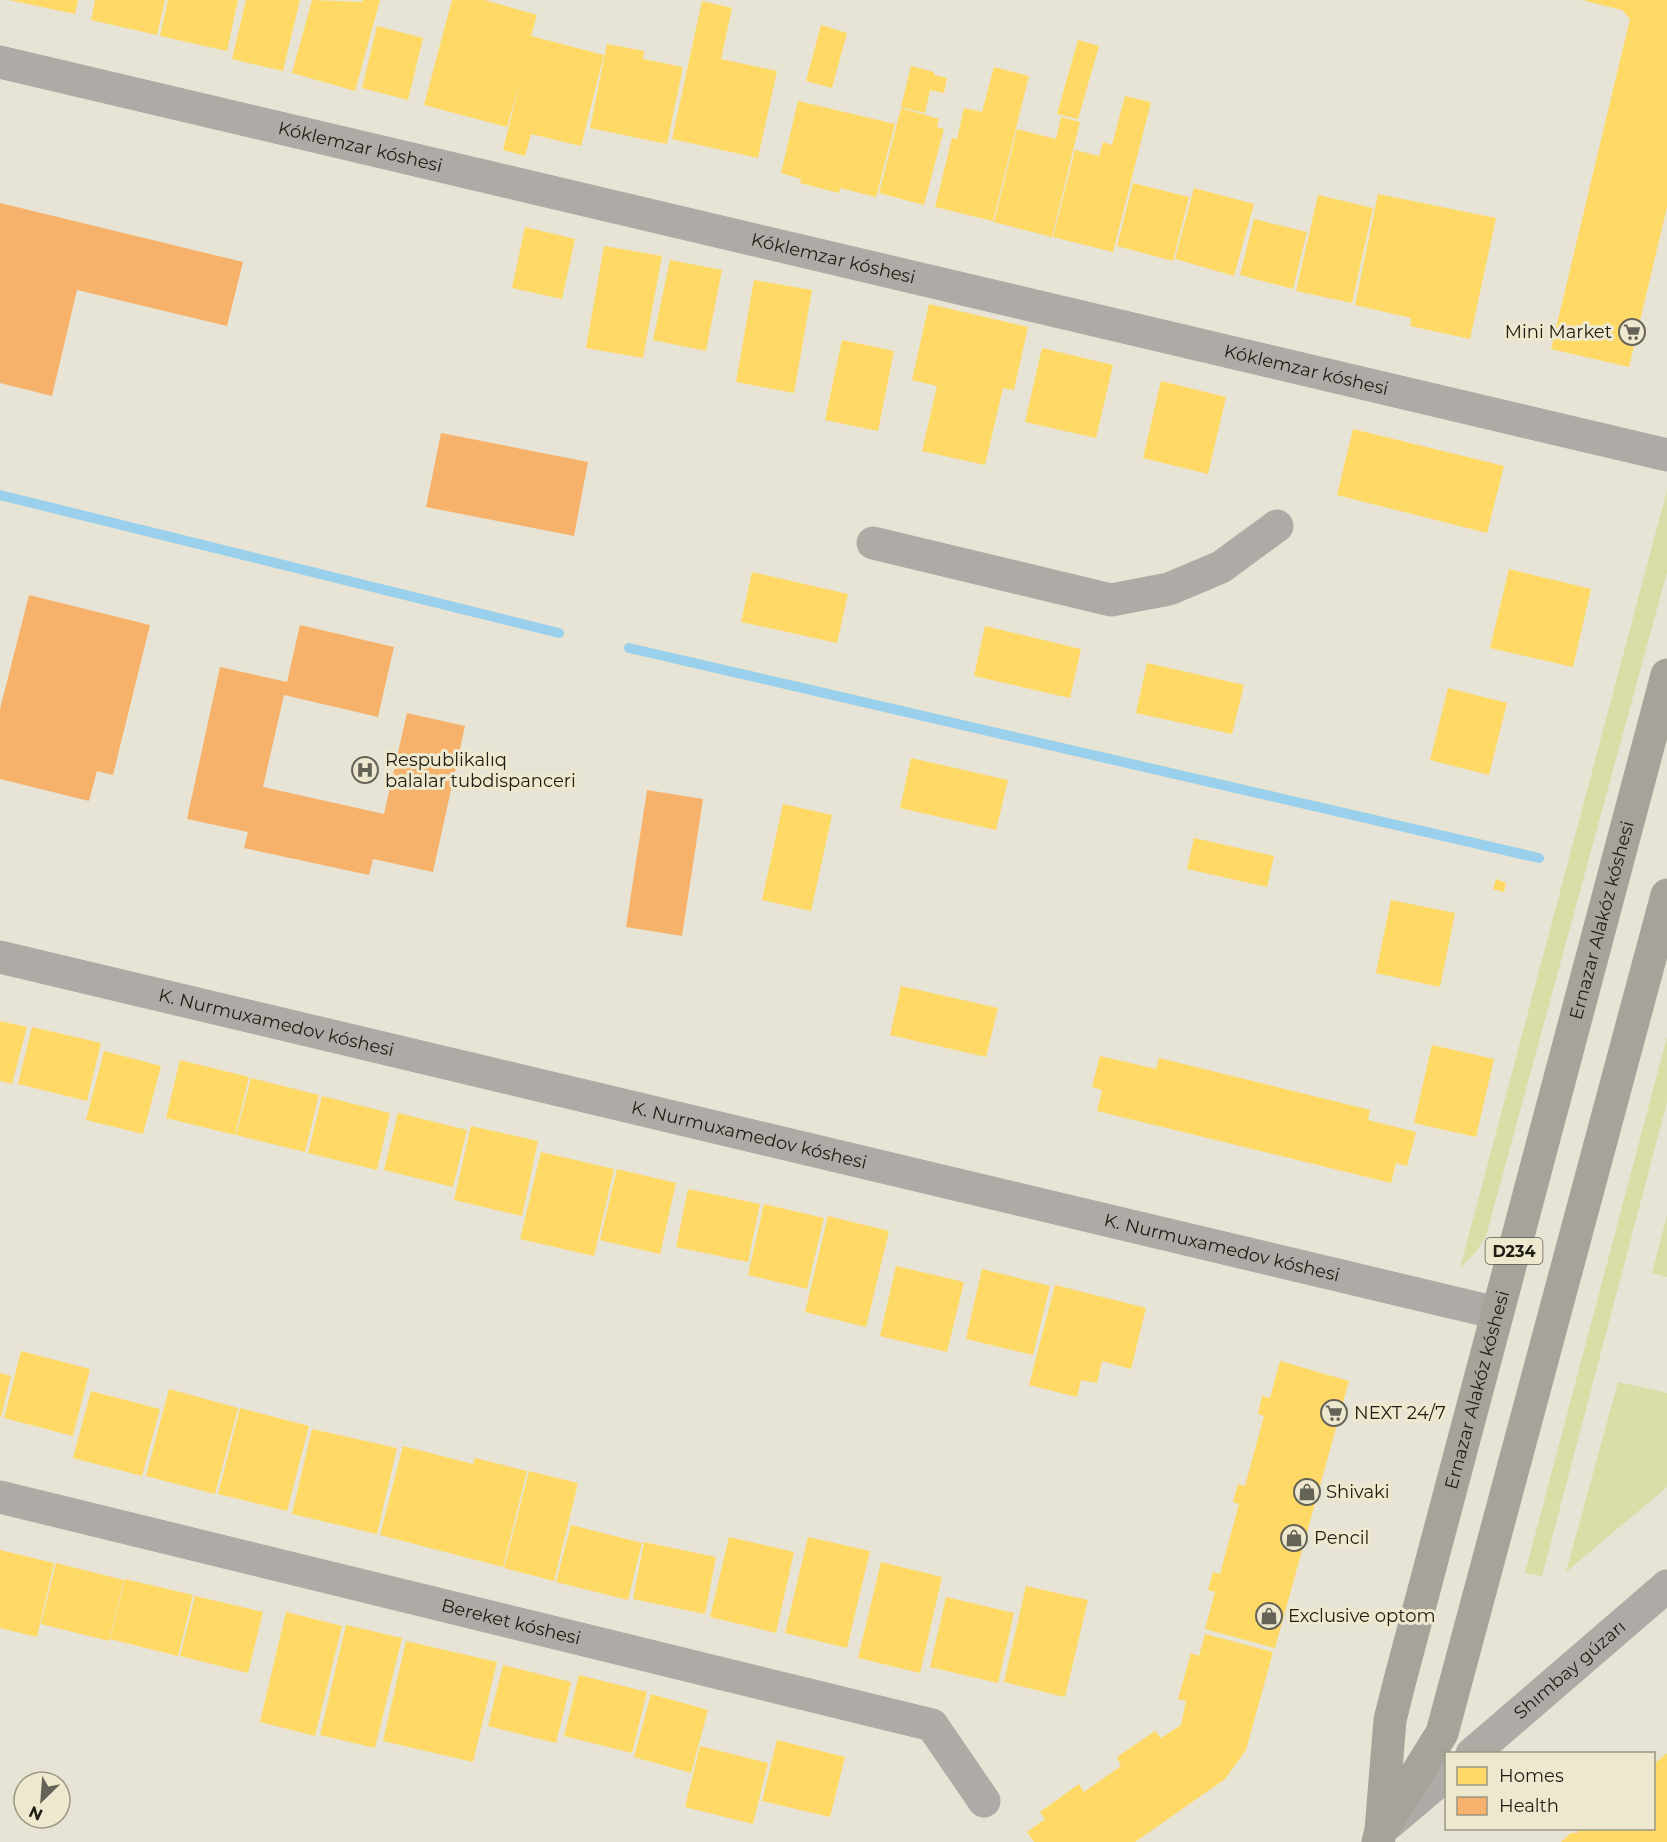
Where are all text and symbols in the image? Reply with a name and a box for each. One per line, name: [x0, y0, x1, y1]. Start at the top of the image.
street label: Kóklemzar kóshesi: [276, 117, 445, 177]
street label: Kóklemzar kóshesi: [749, 228, 918, 288]
supermarket icon: Mini Market: [1617, 317, 1647, 347]
place label: Mini Market: [1505, 321, 1612, 343]
street label: Kóklemzar kóshesi: [1222, 340, 1391, 400]
place label: Respublikalıq balalar tubdispanceri: [385, 749, 576, 792]
hospital icon: Respublikalıq balalar tubdispanceri: [350, 755, 380, 785]
street label: Ernazar Alakóz kóshesi: [1565, 819, 1639, 1022]
street label: K. Nurmuxamedov kóshesi: [156, 984, 396, 1061]
street label: K. Nurmuxamedov kóshesi: [629, 1097, 869, 1174]
street label: K. Nurmuxamedov kóshesi: [1102, 1209, 1342, 1286]
road number: D234: [1486, 1238, 1543, 1264]
street label: Ernazar Alakóz kóshesi: [1440, 1288, 1514, 1492]
supermarket icon: NEXT 24/7: [1319, 1398, 1349, 1428]
place label: NEXT 24/7: [1354, 1402, 1446, 1424]
shop icon: Shivaki: [1292, 1477, 1322, 1507]
place label: Shivaki: [1326, 1481, 1390, 1503]
shop icon: Pencil: [1279, 1523, 1309, 1553]
place label: Pencil: [1314, 1527, 1369, 1549]
street label: Bereket kóshesi: [439, 1594, 583, 1650]
shop icon: Exclusive optom: [1254, 1601, 1284, 1631]
place label: Exclusive optom: [1288, 1605, 1436, 1627]
street label: Shımbay gúzarı: [1509, 1616, 1630, 1724]
legend: [1445, 1752, 1655, 1830]
text: Homes: [1499, 1765, 1564, 1787]
north arrow: [12, 1770, 72, 1830]
text: Health: [1499, 1795, 1559, 1817]
text: N: [26, 1802, 46, 1824]

